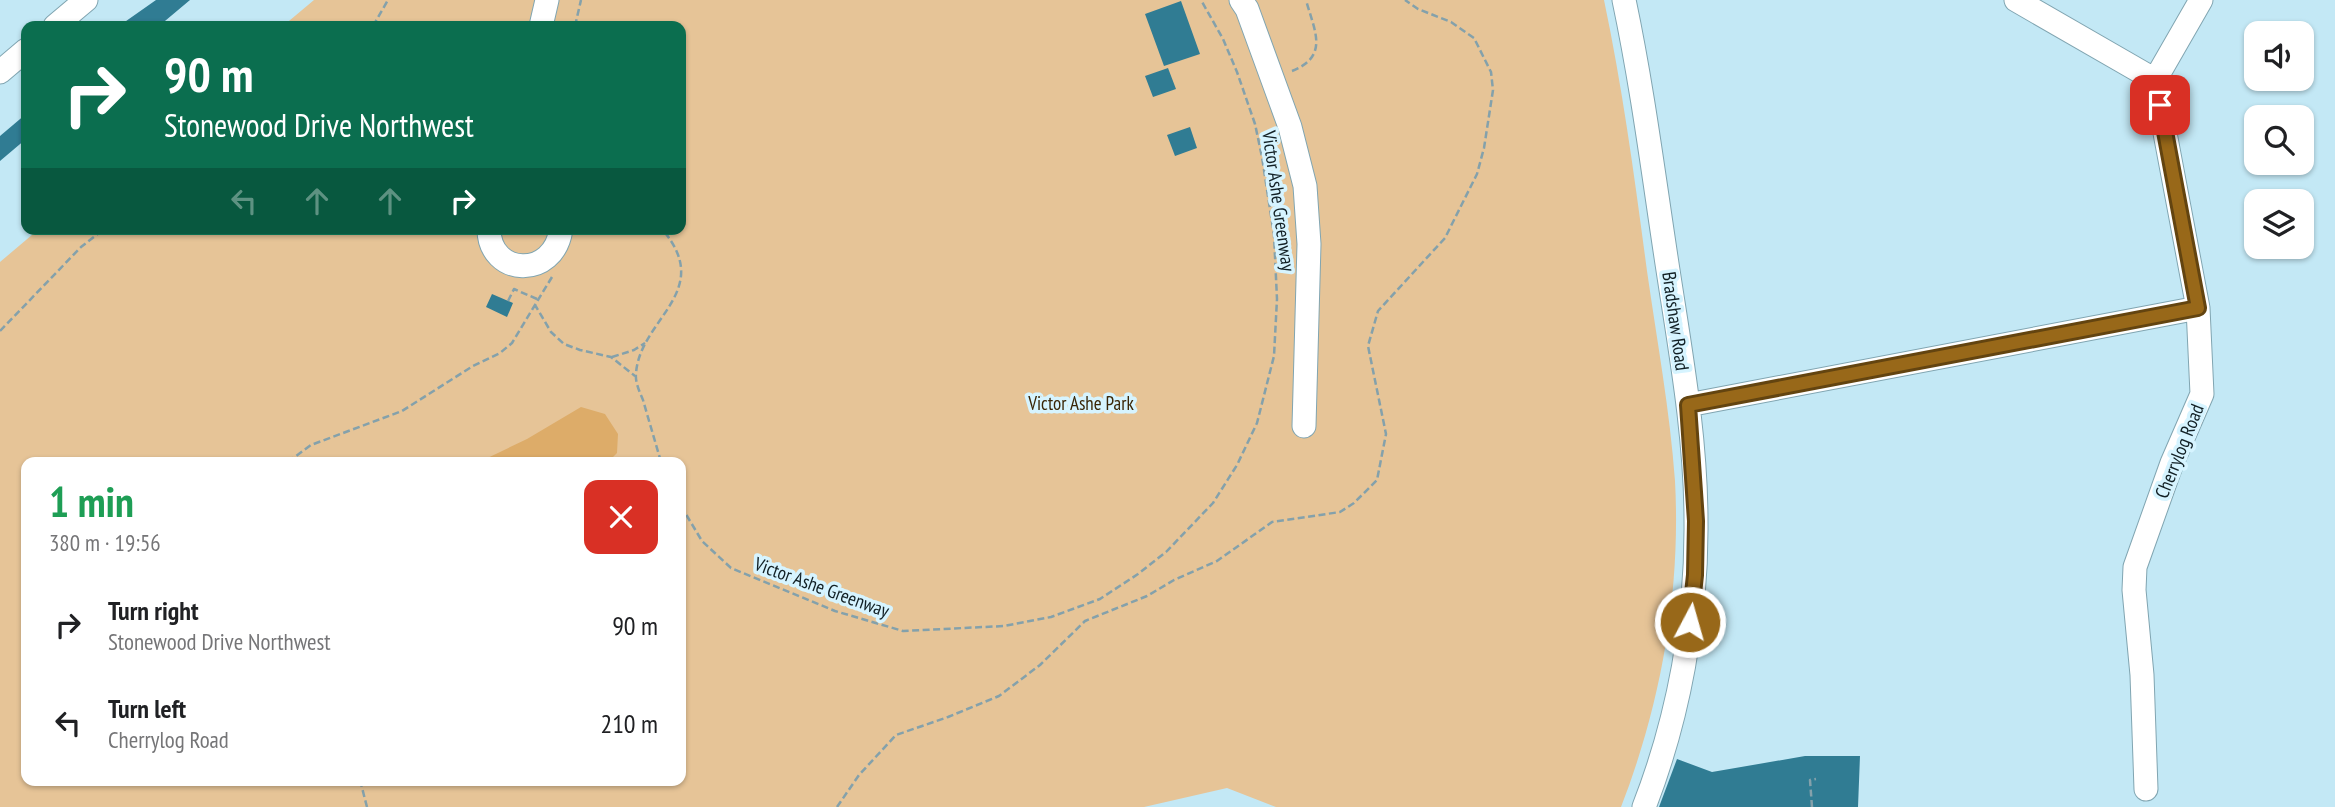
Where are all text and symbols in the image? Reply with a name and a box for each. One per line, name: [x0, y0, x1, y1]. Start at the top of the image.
map controls: [2244, 21, 2314, 259]
button: sound: [2244, 21, 2314, 91]
text: 90 m: [164, 42, 253, 106]
icon: right: [49, 49, 140, 140]
pin: [2130, 75, 2190, 135]
icon: arrive: [2141, 86, 2179, 124]
text: Stonewood Drive Northwest: [164, 104, 474, 146]
button: search: [2244, 105, 2314, 175]
street label: Victor Ashe Greenway: [1257, 128, 1301, 274]
icon: left: [225, 182, 263, 220]
icon: ahead: [298, 182, 336, 220]
icon: ahead: [371, 182, 409, 220]
icon: right: [444, 182, 482, 220]
button: layers: [2244, 189, 2314, 259]
street label: Bradshaw Road: [1657, 270, 1695, 372]
park label: Victor Ashe Park: [1027, 391, 1134, 415]
street label: Cherrylog Road: [2149, 400, 2209, 502]
text: 1 min: [49, 474, 134, 529]
button: close: [584, 480, 658, 554]
text: 380 m · 19:56: [49, 528, 161, 557]
street label: Victor Ashe Greenway: [750, 551, 893, 623]
position arrow: [1653, 585, 1727, 659]
text: Turn right: [108, 594, 199, 627]
icon: right: [49, 606, 87, 644]
text: 90 m: [612, 609, 658, 642]
text: Stonewood Drive Northwest: [108, 627, 331, 656]
text: Turn left: [108, 692, 186, 725]
icon: left: [49, 704, 87, 742]
text: 210 m: [600, 707, 658, 740]
text: Cherrylog Road: [108, 725, 229, 754]

